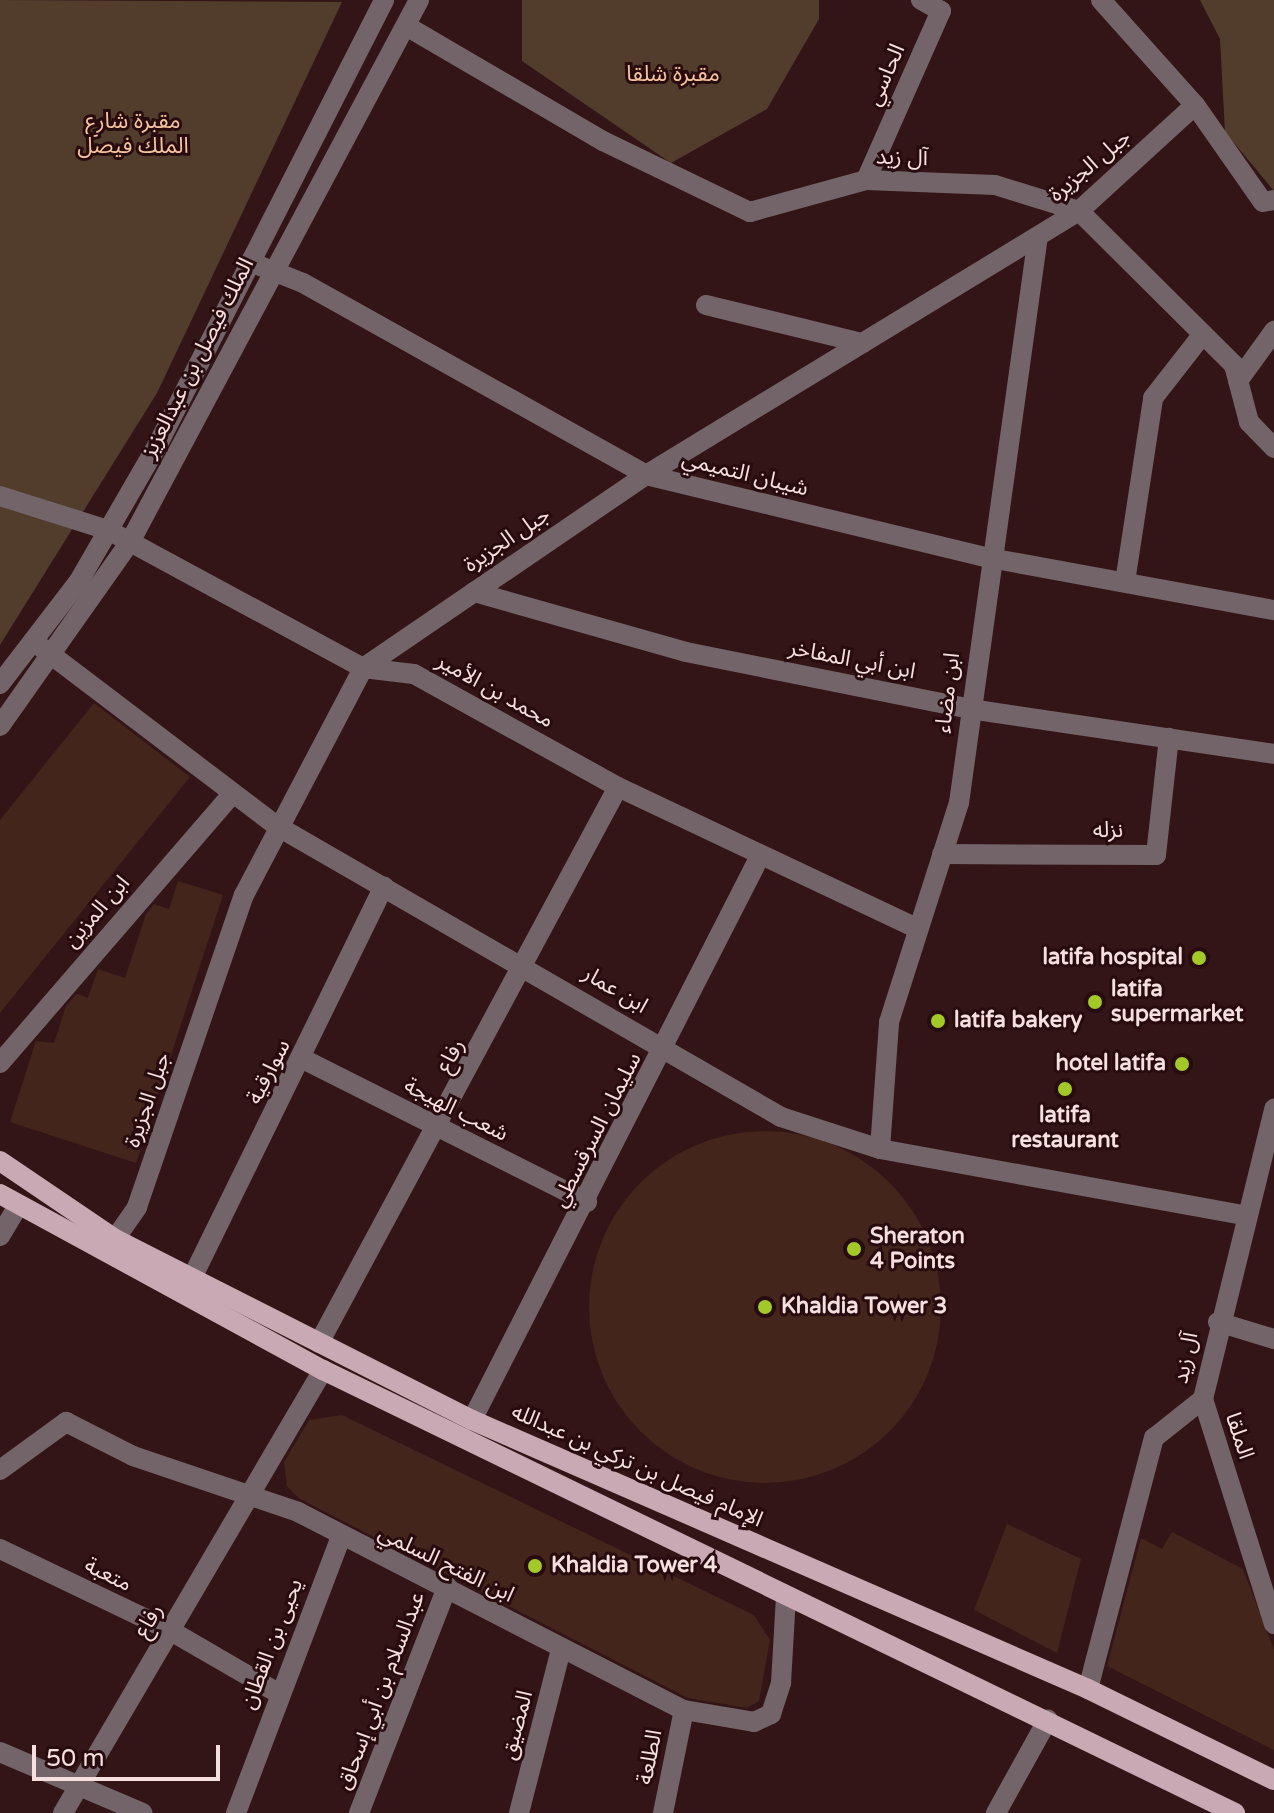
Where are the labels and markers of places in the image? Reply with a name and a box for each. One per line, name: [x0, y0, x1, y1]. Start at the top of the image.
place label: latifa hospital: [1042, 945, 1183, 971]
marker: latifa hospital: [1190, 949, 1208, 967]
place label: latifa supermarket: [1111, 976, 1243, 1028]
marker: latifa supermarket: [1086, 993, 1104, 1011]
place label: latifa bakery: [954, 1008, 1082, 1034]
marker: latifa bakery: [929, 1012, 947, 1030]
place label: hotel latifa: [1056, 1051, 1166, 1077]
marker: hotel latifa: [1173, 1055, 1191, 1073]
marker: latifa restaurant: [1056, 1080, 1074, 1098]
place label: latifa restaurant: [1011, 1102, 1119, 1154]
place label: Sheraton 4 Points: [870, 1223, 965, 1274]
marker: Sheraton 4 Points: [845, 1240, 863, 1258]
place label: Khaldia Tower 3: [781, 1294, 947, 1320]
marker: Khaldia Tower 3: [756, 1298, 774, 1316]
place label: Khaldia Tower 4: [551, 1553, 717, 1579]
marker: Khaldia Tower 4: [526, 1557, 544, 1575]

